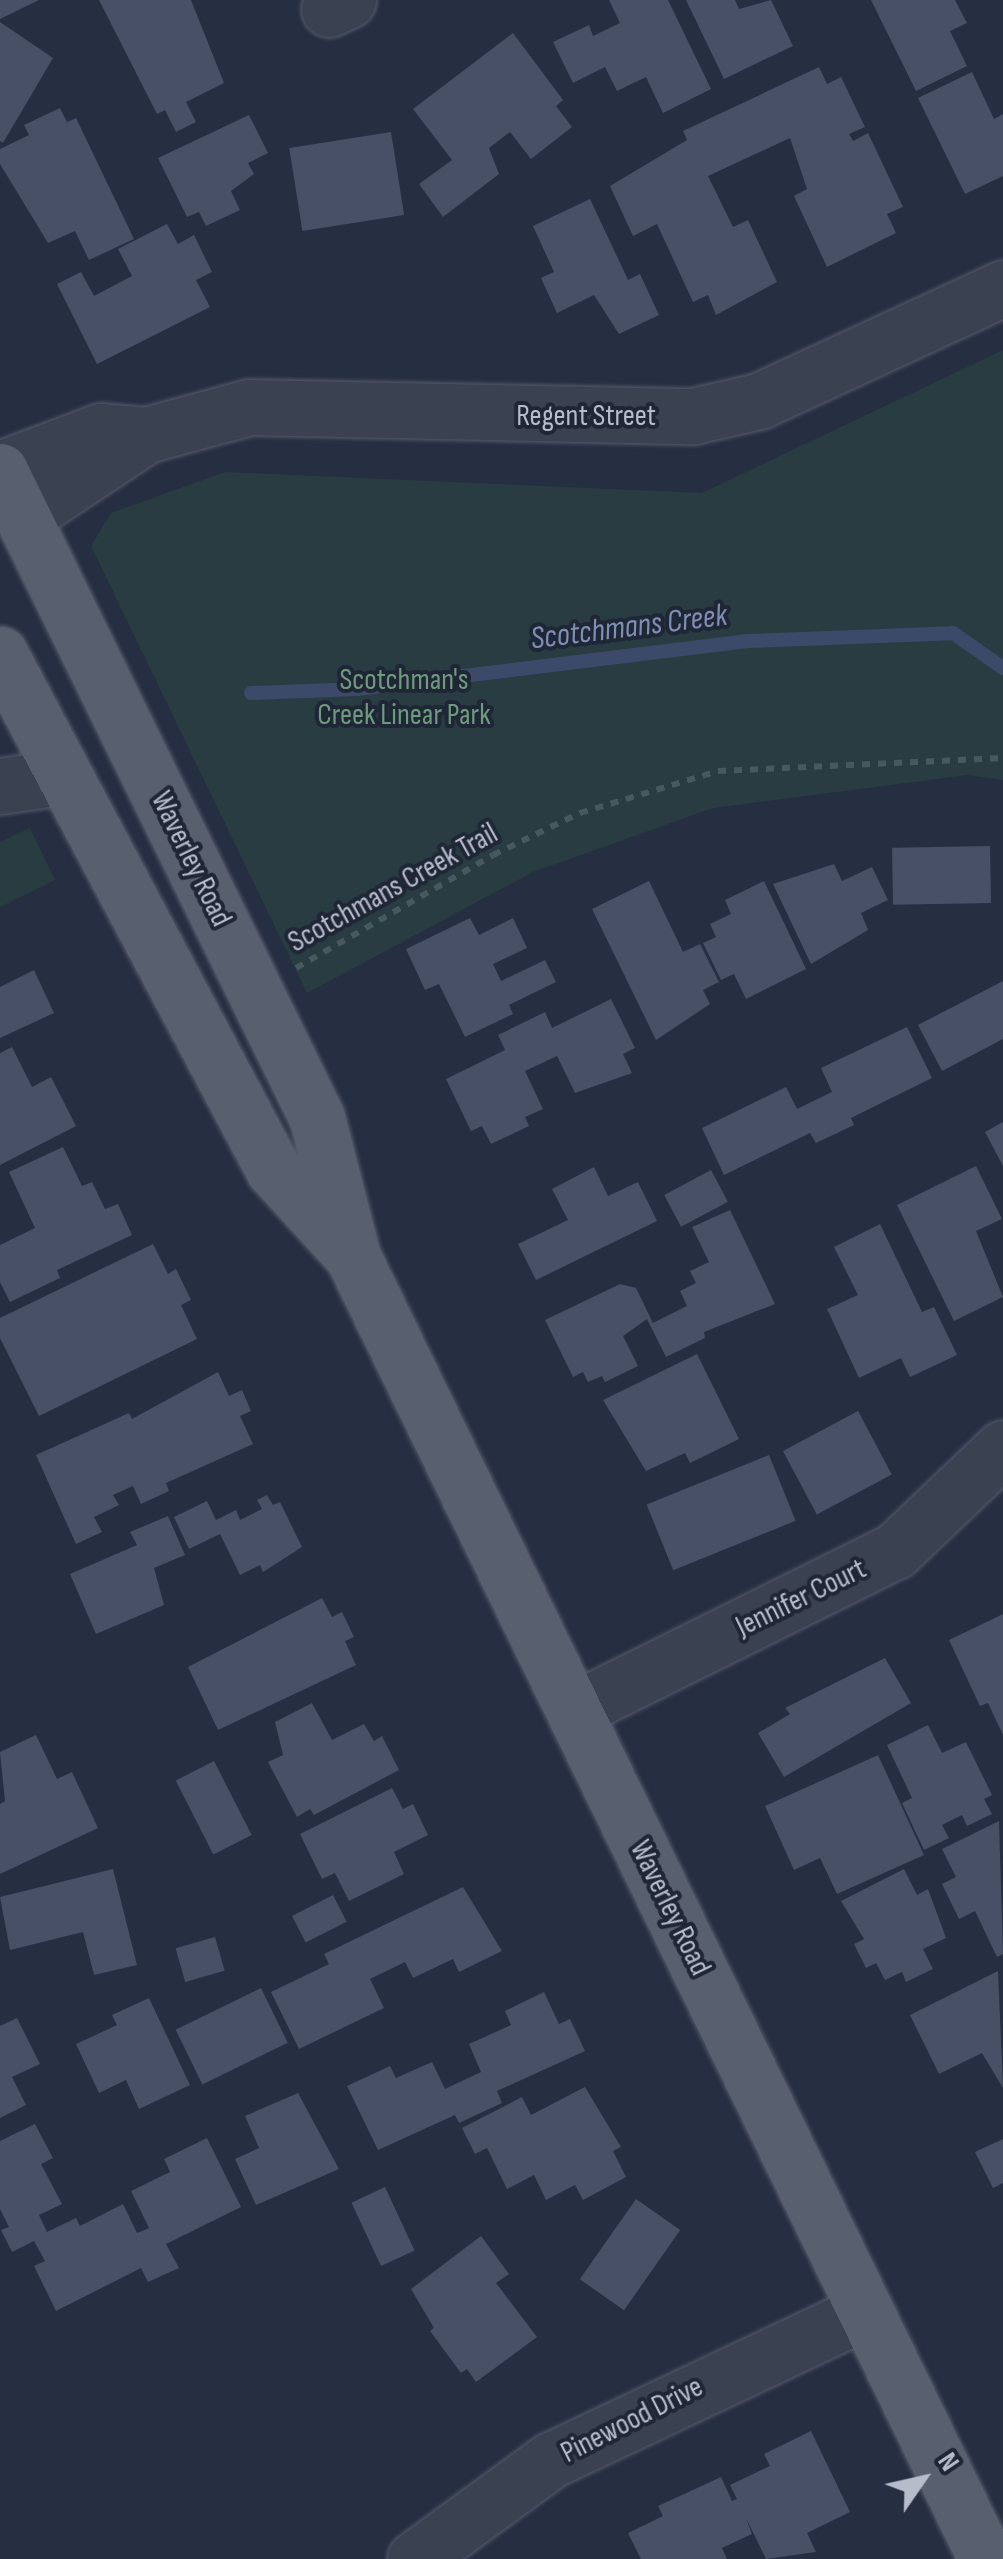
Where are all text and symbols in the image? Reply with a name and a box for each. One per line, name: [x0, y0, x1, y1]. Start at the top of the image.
street label: Regent Street: [516, 398, 656, 434]
water label: Scotchmans Creek: [529, 597, 729, 659]
park label: Scotchman's Creek Linear Park: [317, 662, 491, 732]
street label: Waverley Road: [143, 786, 239, 932]
street label: Scotchmans Creek Trail: [282, 816, 504, 960]
street label: Jennifer Court: [730, 1551, 872, 1645]
street label: Waverley Road: [622, 1835, 718, 1981]
street label: Pinewood Drive: [555, 2369, 709, 2471]
north arrow: [873, 2429, 973, 2529]
text: N: [930, 2447, 966, 2477]

